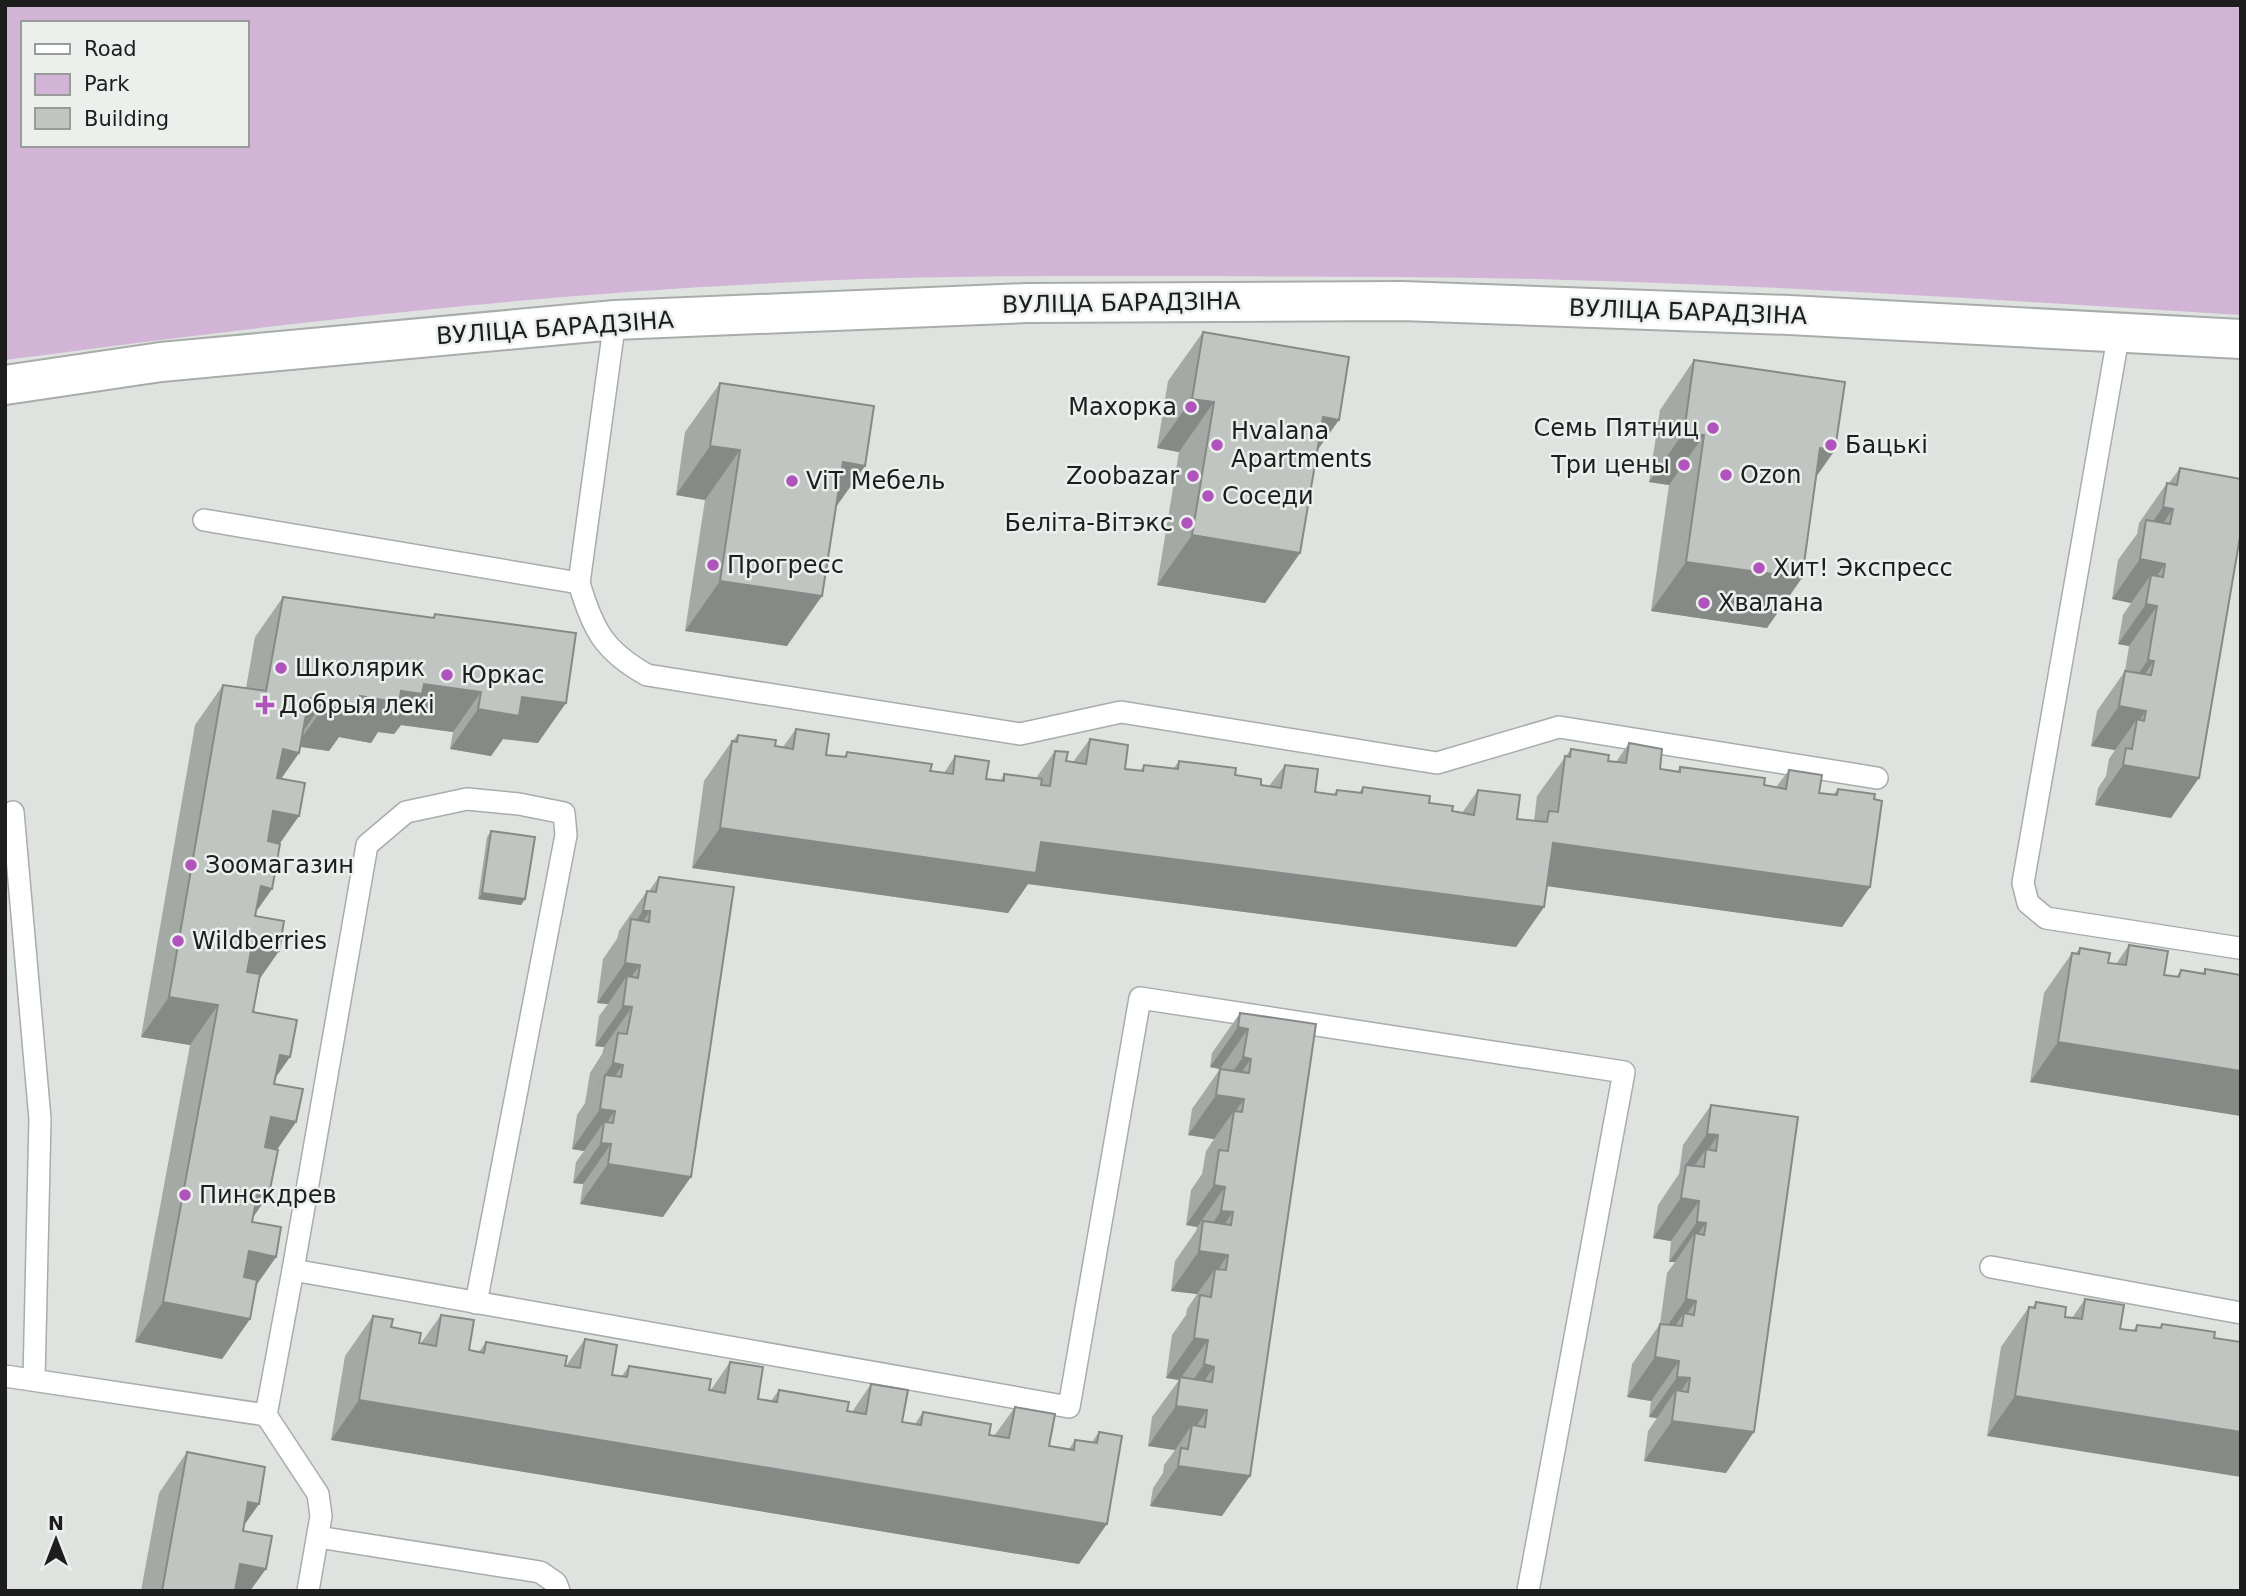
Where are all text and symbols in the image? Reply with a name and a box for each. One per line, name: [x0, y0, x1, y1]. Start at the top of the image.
legend: [21, 21, 248, 147]
text: Road: [84, 37, 137, 61]
text: Park: [84, 72, 130, 96]
text: Building: [84, 107, 169, 131]
street label: ВУЛІЦА БАРАДЗІНА: [1002, 287, 1241, 319]
street label: ВУЛІЦА БАРАДЗІНА: [1568, 294, 1808, 330]
street label: ВУЛІЦА БАРАДЗІНА: [435, 306, 675, 350]
place label: Махорка: [1068, 393, 1177, 421]
marker: Махорка: [1183, 399, 1199, 415]
place label: Семь Пятниц: [1534, 414, 1699, 442]
place label: Hvalana Apartments: [1231, 417, 1372, 473]
marker: Семь Пятниц: [1705, 420, 1721, 436]
place label: Бацькі: [1845, 431, 1928, 459]
marker: Hvalana Apartments: [1209, 437, 1225, 453]
marker: Бацькі: [1823, 437, 1839, 453]
place label: Три цены: [1550, 451, 1670, 479]
marker: Три цены: [1676, 457, 1692, 473]
place label: Ozon: [1740, 461, 1801, 489]
place label: Zoobazar: [1066, 462, 1179, 490]
place label: ViT Мебель: [806, 467, 945, 495]
marker: Ozon: [1718, 467, 1734, 483]
marker: Zoobazar: [1185, 468, 1201, 484]
marker: ViT Мебель: [784, 473, 800, 489]
place label: Соседи: [1222, 482, 1314, 510]
marker: Соседи: [1200, 488, 1216, 504]
place label: Беліта-Вітэкс: [1004, 509, 1173, 537]
marker: Беліта-Вітэкс: [1179, 515, 1195, 531]
place label: Прогресс: [727, 551, 844, 579]
place label: Хит! Экспресс: [1773, 554, 1953, 582]
marker: Прогресс: [705, 557, 721, 573]
marker: Хит! Экспресс: [1751, 560, 1767, 576]
place label: Хвалана: [1718, 589, 1824, 617]
marker: Хвалана: [1696, 595, 1712, 611]
place label: Школярик: [295, 654, 425, 682]
marker: Школярик: [273, 660, 289, 676]
place label: Юркас: [461, 661, 545, 689]
marker: Юркас: [439, 667, 455, 683]
place label: Добрыя лекі: [279, 691, 435, 719]
marker: Добрыя лекі: [257, 697, 273, 713]
place label: Зоомагазин: [205, 851, 354, 879]
marker: Зоомагазин: [183, 857, 199, 873]
place label: Wildberries: [192, 927, 327, 955]
marker: Wildberries: [170, 933, 186, 949]
place label: Пинскдрев: [199, 1181, 337, 1209]
marker: Пинскдрев: [177, 1187, 193, 1203]
north arrow: [21, 1505, 91, 1575]
text: N: [48, 1512, 64, 1534]

